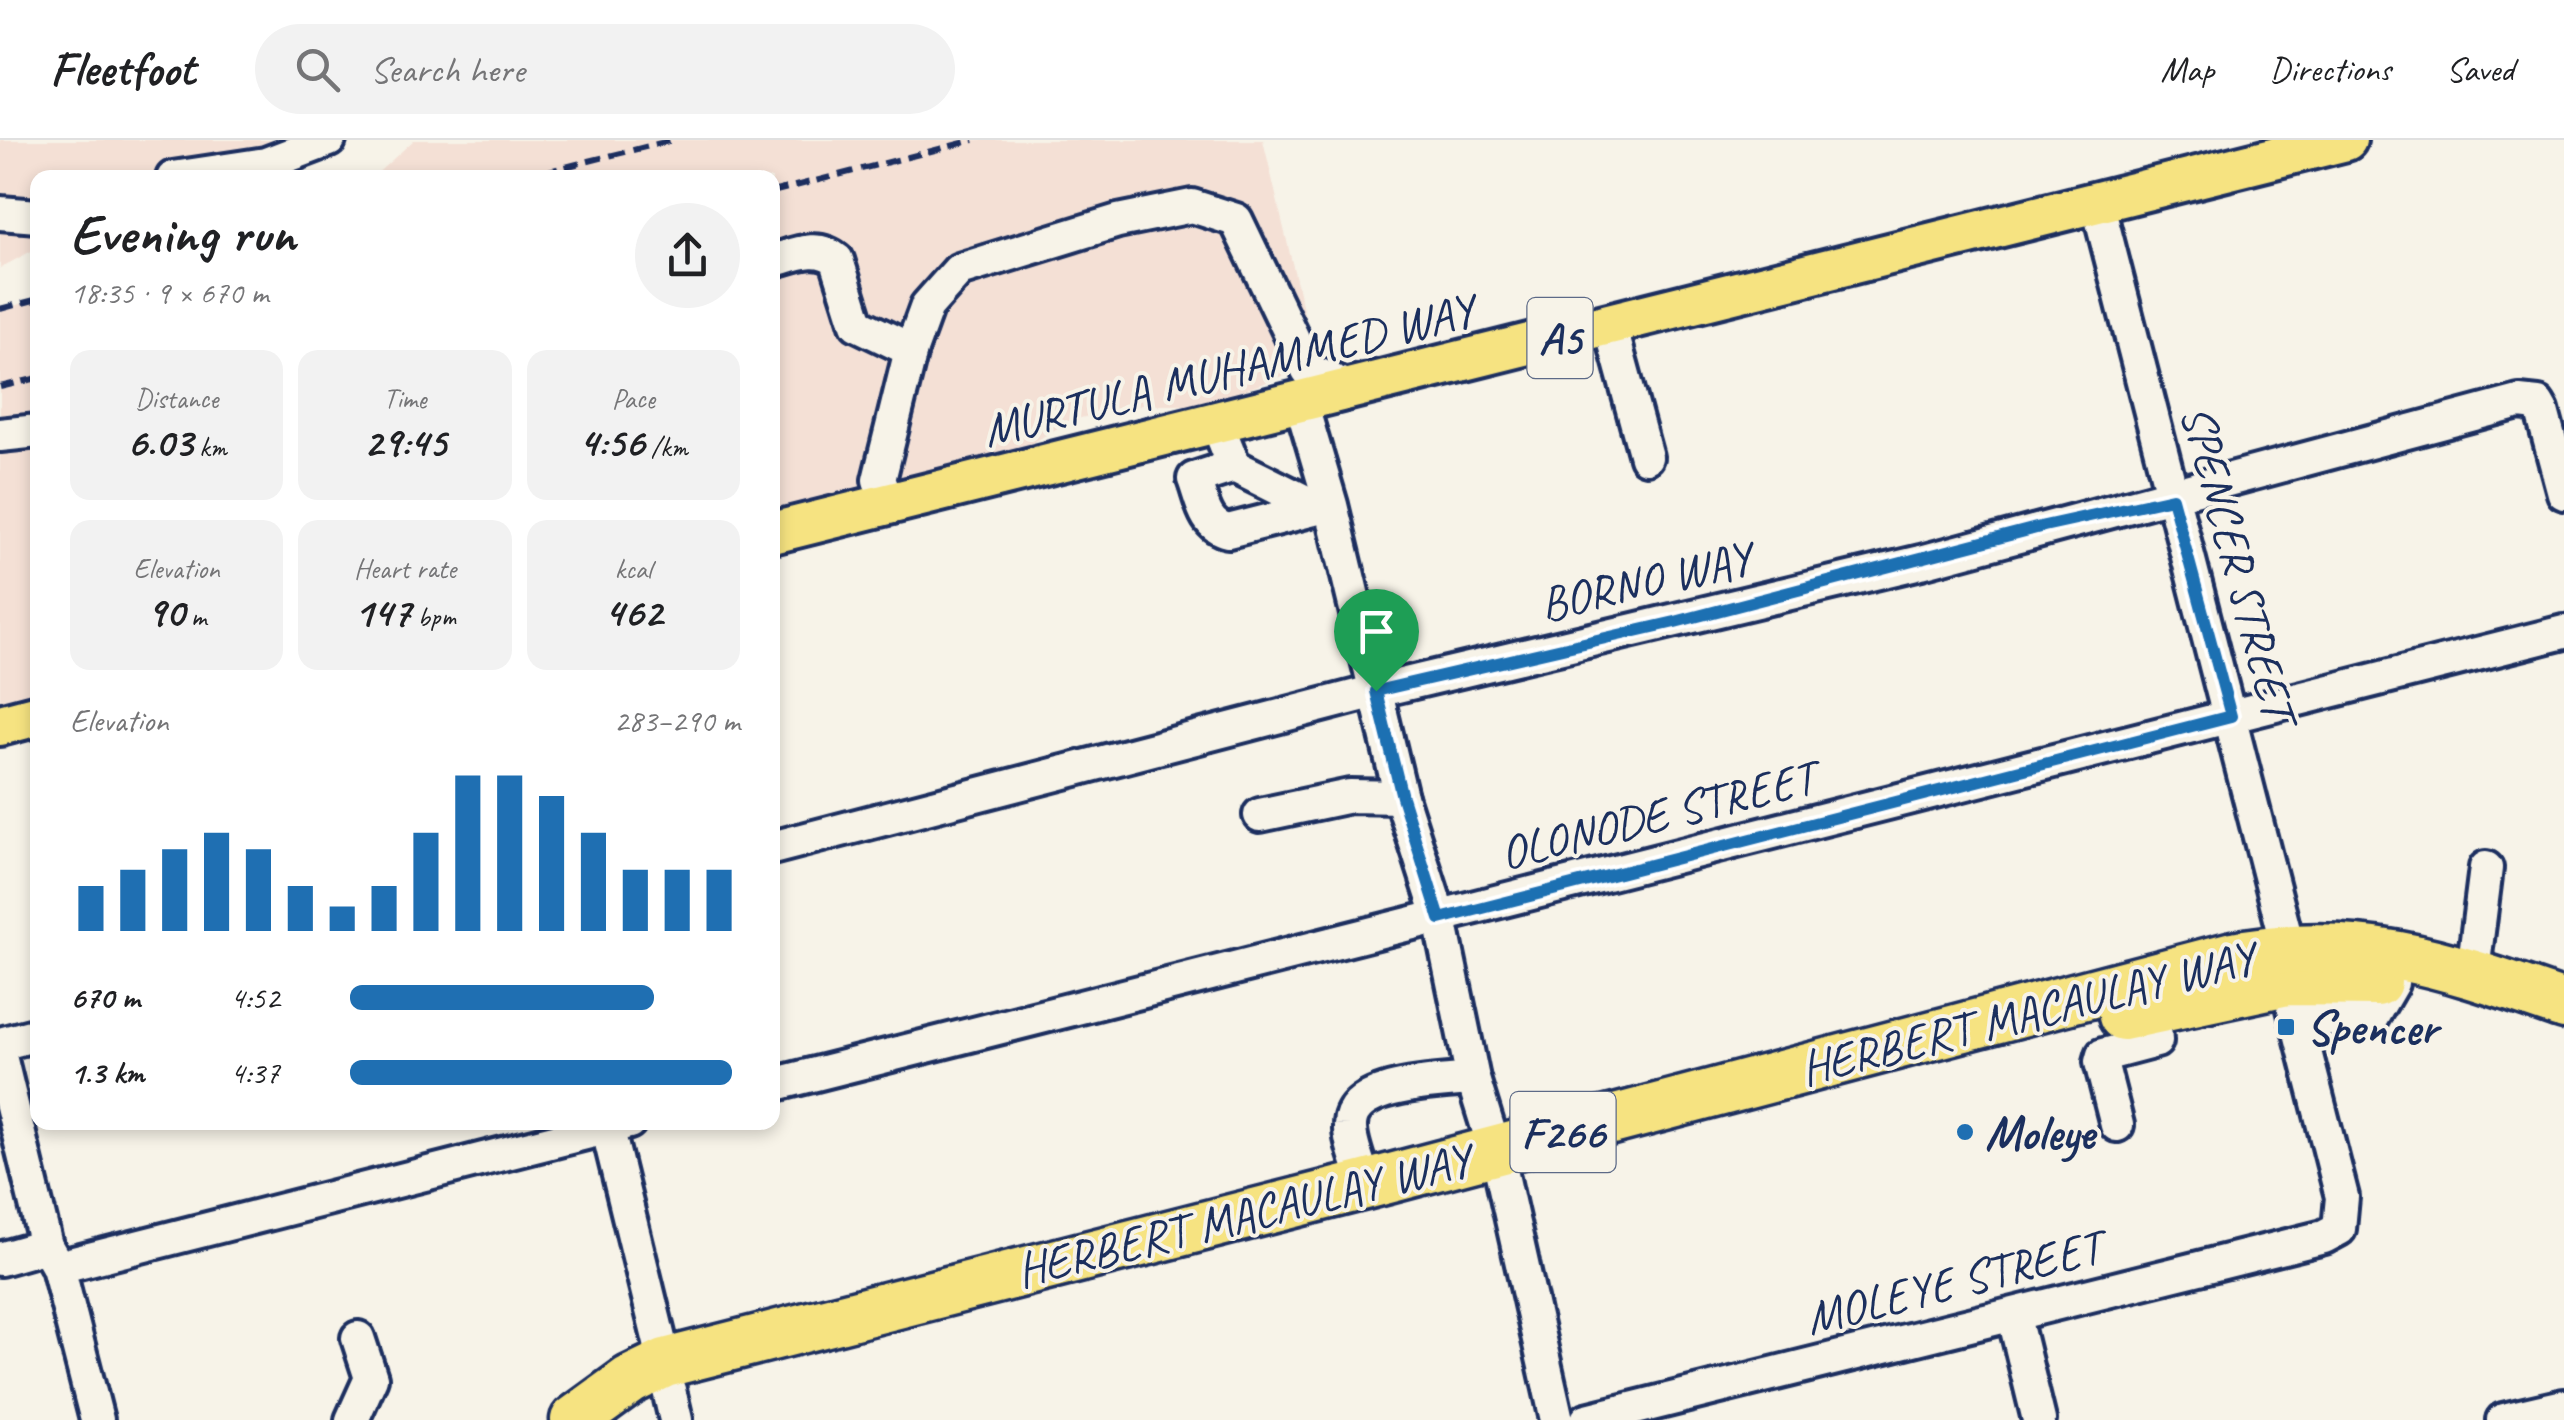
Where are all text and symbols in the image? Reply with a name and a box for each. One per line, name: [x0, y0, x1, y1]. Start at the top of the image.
search box: [255, 24, 955, 114]
text: Fleetfoot: [50, 39, 195, 99]
icon: search: [290, 42, 345, 97]
text: Search here: [370, 46, 525, 93]
text: Map: [2161, 47, 2214, 92]
text: Directions: [2269, 47, 2391, 92]
text: Saved: [2446, 47, 2514, 92]
text: Evening run: [70, 199, 295, 269]
button: share: [635, 203, 740, 308]
text: 18:35 · 9 × 670 m: [70, 272, 268, 313]
street label: MURTULA MUHAMMED WAY: [976, 278, 1487, 460]
road number: A5: [1528, 298, 1592, 378]
text: Distance: [135, 381, 218, 416]
text: Time: [384, 381, 426, 416]
text: Pace: [612, 381, 655, 416]
street label: SPENCER STREET: [2167, 398, 2312, 738]
text: 6.03: [127, 416, 193, 469]
text: 29:45: [364, 416, 446, 469]
text: 4:56: [579, 416, 644, 469]
text: km: [193, 429, 227, 464]
text: /km: [644, 429, 688, 464]
street label: BORNO WAY: [1534, 526, 1763, 634]
text: Elevation: [134, 551, 220, 586]
text: Heart rate: [354, 551, 456, 586]
text: kcal: [615, 551, 652, 586]
text: 90: [147, 586, 184, 639]
text: 147: [354, 586, 411, 639]
text: 462: [605, 586, 662, 639]
pin: [1334, 589, 1419, 692]
text: m: [184, 599, 207, 634]
text: bpm: [411, 599, 456, 634]
icon: arrive: [1349, 604, 1404, 659]
text: Elevation: [70, 700, 168, 741]
text: 283–290 m: [614, 700, 740, 741]
street label: OLONODE STREET: [1494, 745, 1830, 883]
street label: HERBERT MACAULAY WAY: [1794, 926, 2267, 1098]
text: 670 m: [70, 977, 140, 1018]
text: 4:52: [230, 977, 280, 1018]
place label: Spencer: [2306, 998, 2442, 1058]
marker: Spencer: [2275, 1016, 2297, 1038]
text: 1.3 km: [70, 1052, 144, 1093]
text: 4:37: [230, 1052, 280, 1093]
road number: F266: [1510, 1092, 1616, 1172]
place label: Moleye: [1985, 1103, 2098, 1163]
marker: Moleye: [1954, 1121, 1976, 1143]
street label: HERBERT MACAULAY WAY: [1010, 1128, 1483, 1300]
street label: MOLEYE STREET: [1799, 1214, 2116, 1348]

